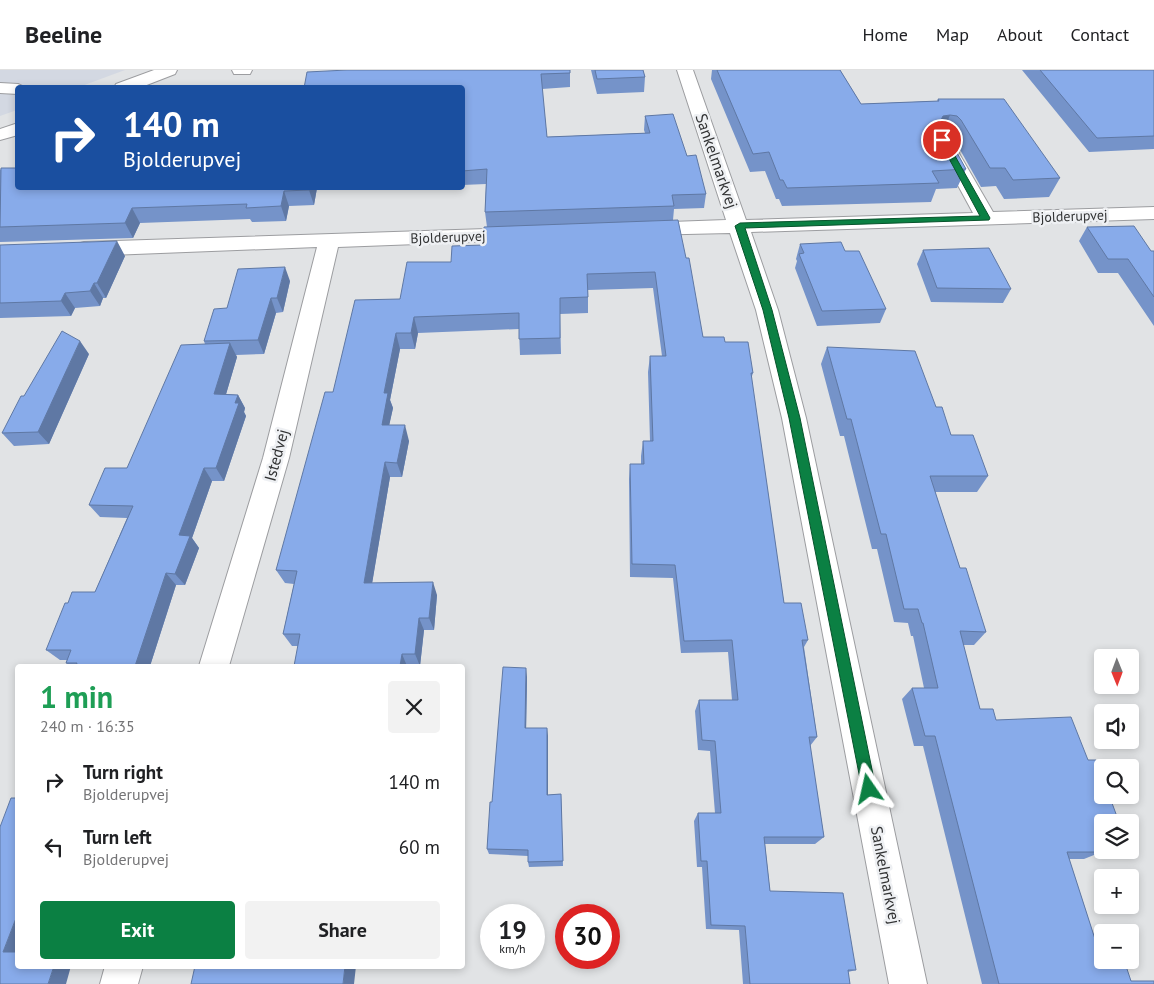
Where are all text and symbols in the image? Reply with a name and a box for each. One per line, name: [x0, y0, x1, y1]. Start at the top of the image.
text: Beeline: [25, 19, 102, 50]
text: Home: [862, 23, 908, 46]
text: Map: [936, 23, 969, 46]
text: About: [997, 23, 1043, 46]
text: Contact: [1071, 23, 1129, 46]
text: 140 m: [123, 101, 220, 147]
icon: right: [40, 105, 105, 170]
street label: Sankelmarkvej: [691, 111, 743, 211]
pin: [921, 119, 963, 161]
icon: arrive: [928, 126, 956, 154]
text: Bjolderupvej: [123, 145, 241, 173]
street label: Bjolderupvej: [1032, 206, 1108, 226]
street label: Bjolderupvej: [410, 227, 486, 247]
street label: Istedvej: [259, 427, 293, 483]
north arrow: [1094, 649, 1139, 694]
map controls: [1094, 649, 1139, 969]
text: 1 min: [40, 677, 113, 716]
button: close: [388, 681, 440, 733]
button: sound: [1094, 704, 1139, 749]
text: 240 m · 16:35: [40, 716, 135, 736]
button: search: [1094, 759, 1139, 804]
text: Turn right: [83, 760, 163, 784]
position arrow: [842, 762, 894, 814]
icon: right: [40, 768, 68, 796]
text: 140 m: [388, 770, 440, 794]
text: Bjolderupvej: [83, 784, 169, 804]
button: layers: [1094, 814, 1139, 859]
street label: Sankelmarkvej: [867, 824, 905, 926]
text: Turn left: [83, 825, 152, 849]
icon: left: [40, 833, 68, 861]
text: 60 m: [399, 835, 440, 859]
text: Bjolderupvej: [83, 849, 169, 869]
button: +: [1094, 869, 1139, 914]
button: Exit: [40, 901, 235, 959]
button: Share: [245, 901, 440, 959]
speed limit sign: 30: [555, 904, 620, 969]
text: 19: [498, 914, 527, 946]
button: −: [1094, 924, 1139, 969]
text: km/h: [499, 941, 526, 956]

